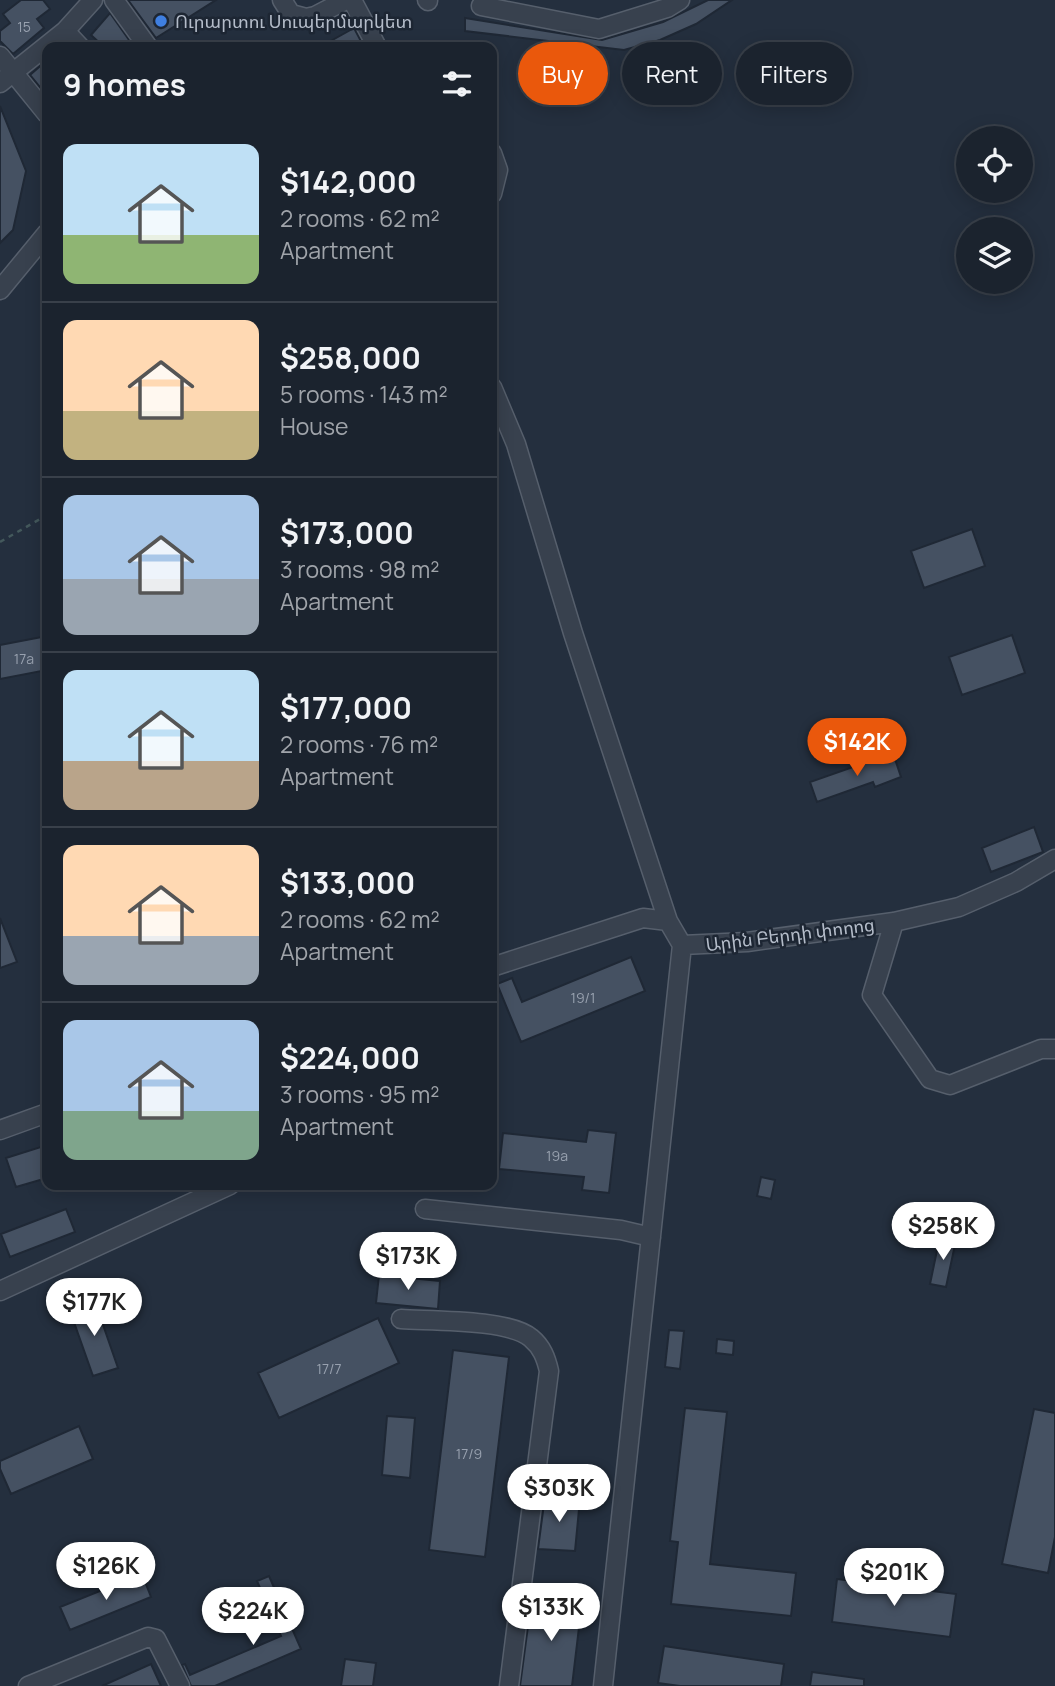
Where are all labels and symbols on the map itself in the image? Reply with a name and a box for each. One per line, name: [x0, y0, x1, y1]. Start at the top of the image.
place label: Ուրարտու Սուպերմարկետ: [175, 9, 412, 33]
marker: Ուրարտու Սուպերմարկետ: [153, 13, 169, 29]
house number: 15: [17, 17, 31, 36]
house number: 17a: [14, 649, 34, 668]
pin: $142K: [808, 718, 906, 778]
street label: Արին Բերդի փողոց: [704, 912, 876, 956]
house number: 19/1: [570, 988, 596, 1007]
house number: 19a: [546, 1146, 568, 1165]
pin: $258K: [894, 1202, 992, 1262]
pin: $173K: [359, 1232, 457, 1292]
pin: $177K: [45, 1278, 143, 1338]
house number: 17/7: [317, 1359, 341, 1378]
house number: 17/9: [456, 1444, 482, 1463]
pin: $303K: [510, 1464, 608, 1524]
pin: $126K: [57, 1542, 155, 1602]
pin: $201K: [845, 1548, 943, 1608]
pin: $133K: [502, 1584, 600, 1643]
pin: $224K: [204, 1588, 302, 1647]

